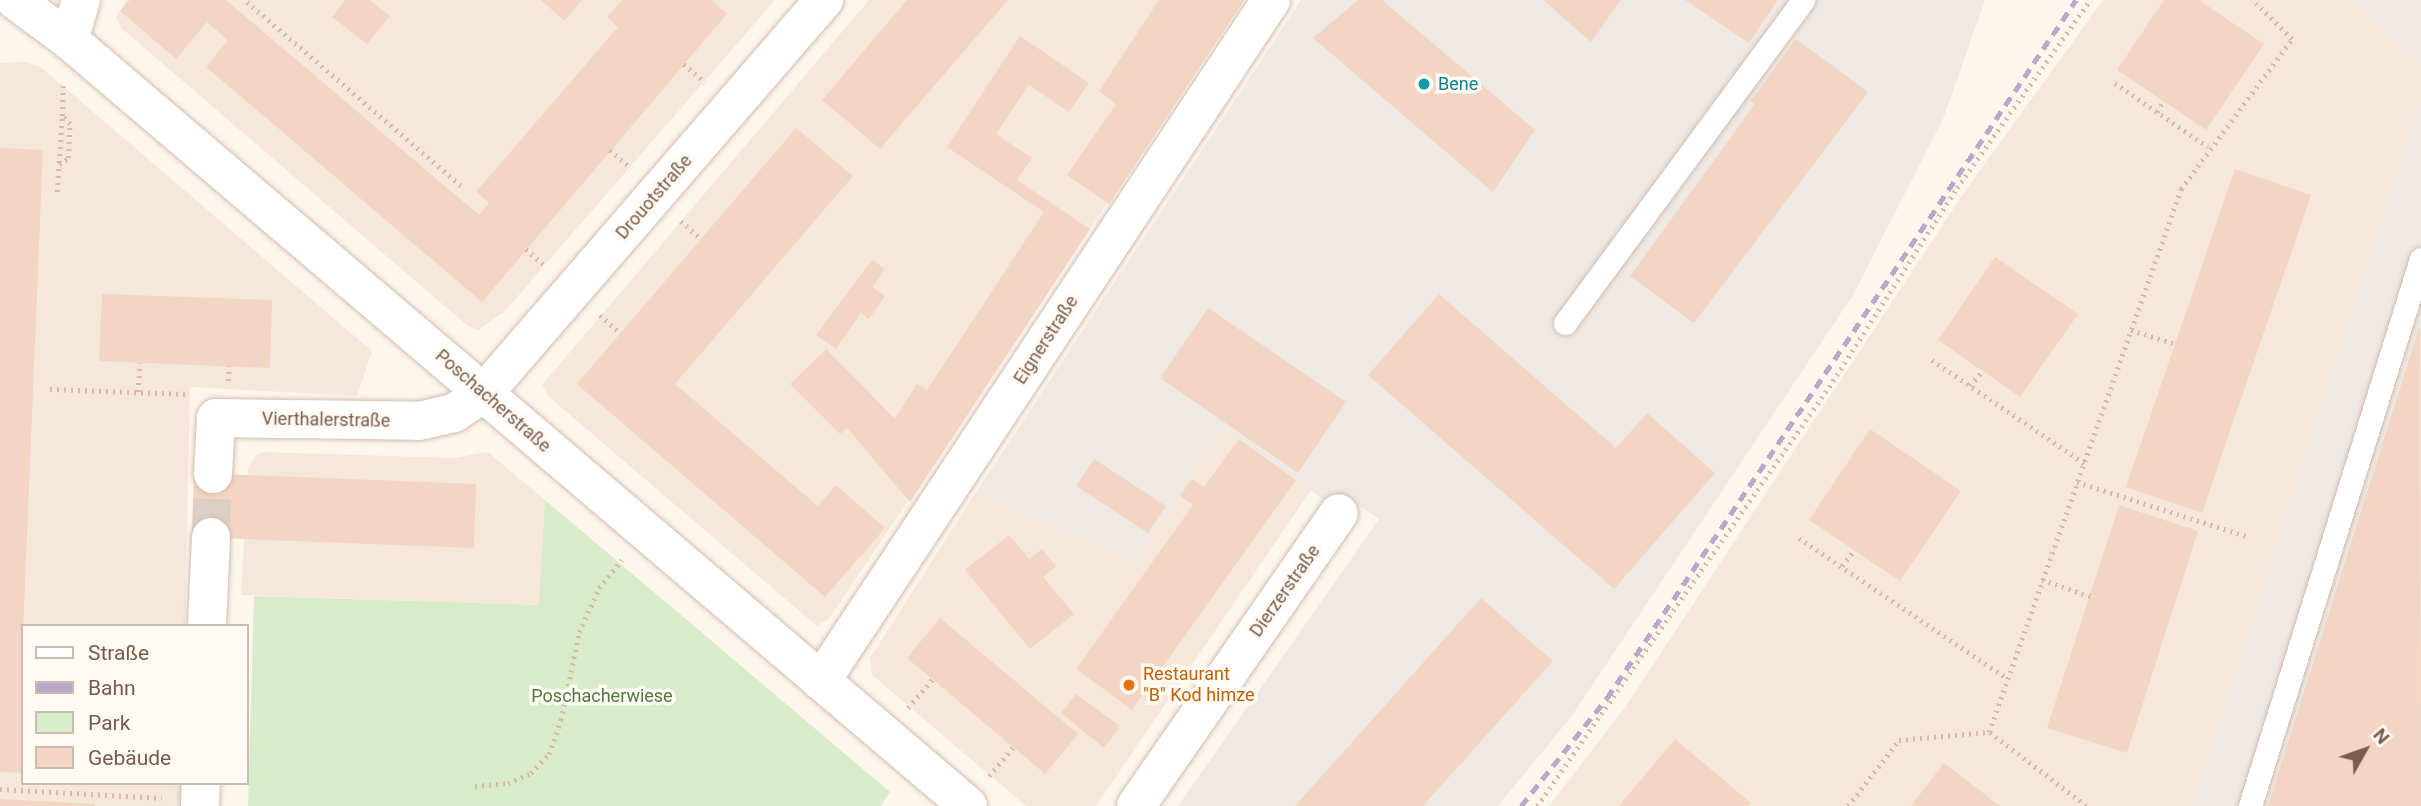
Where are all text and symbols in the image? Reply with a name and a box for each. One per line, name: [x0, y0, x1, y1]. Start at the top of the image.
place label: Bene: [1438, 73, 1478, 95]
marker: Bene: [1416, 76, 1432, 92]
street label: Drouotstraße: [611, 150, 697, 244]
street label: Eignerstraße: [1009, 292, 1083, 388]
street label: Poschacherstraße: [431, 345, 555, 457]
street label: Vierthalerstraße: [262, 408, 390, 432]
street label: Dierzerstraße: [1245, 541, 1325, 641]
legend: [21, 624, 248, 785]
text: Straße: [88, 641, 149, 665]
place label: Restaurant "B" Kod himze: [1143, 664, 1255, 706]
text: Bahn: [88, 676, 136, 700]
marker: Restaurant "B" Kod himze: [1121, 677, 1137, 693]
park label: Poschacherwiese: [531, 685, 673, 707]
text: Park: [88, 711, 130, 735]
north arrow: [2330, 715, 2400, 785]
text: N: [2368, 724, 2395, 749]
text: Gebäude: [88, 746, 171, 770]

